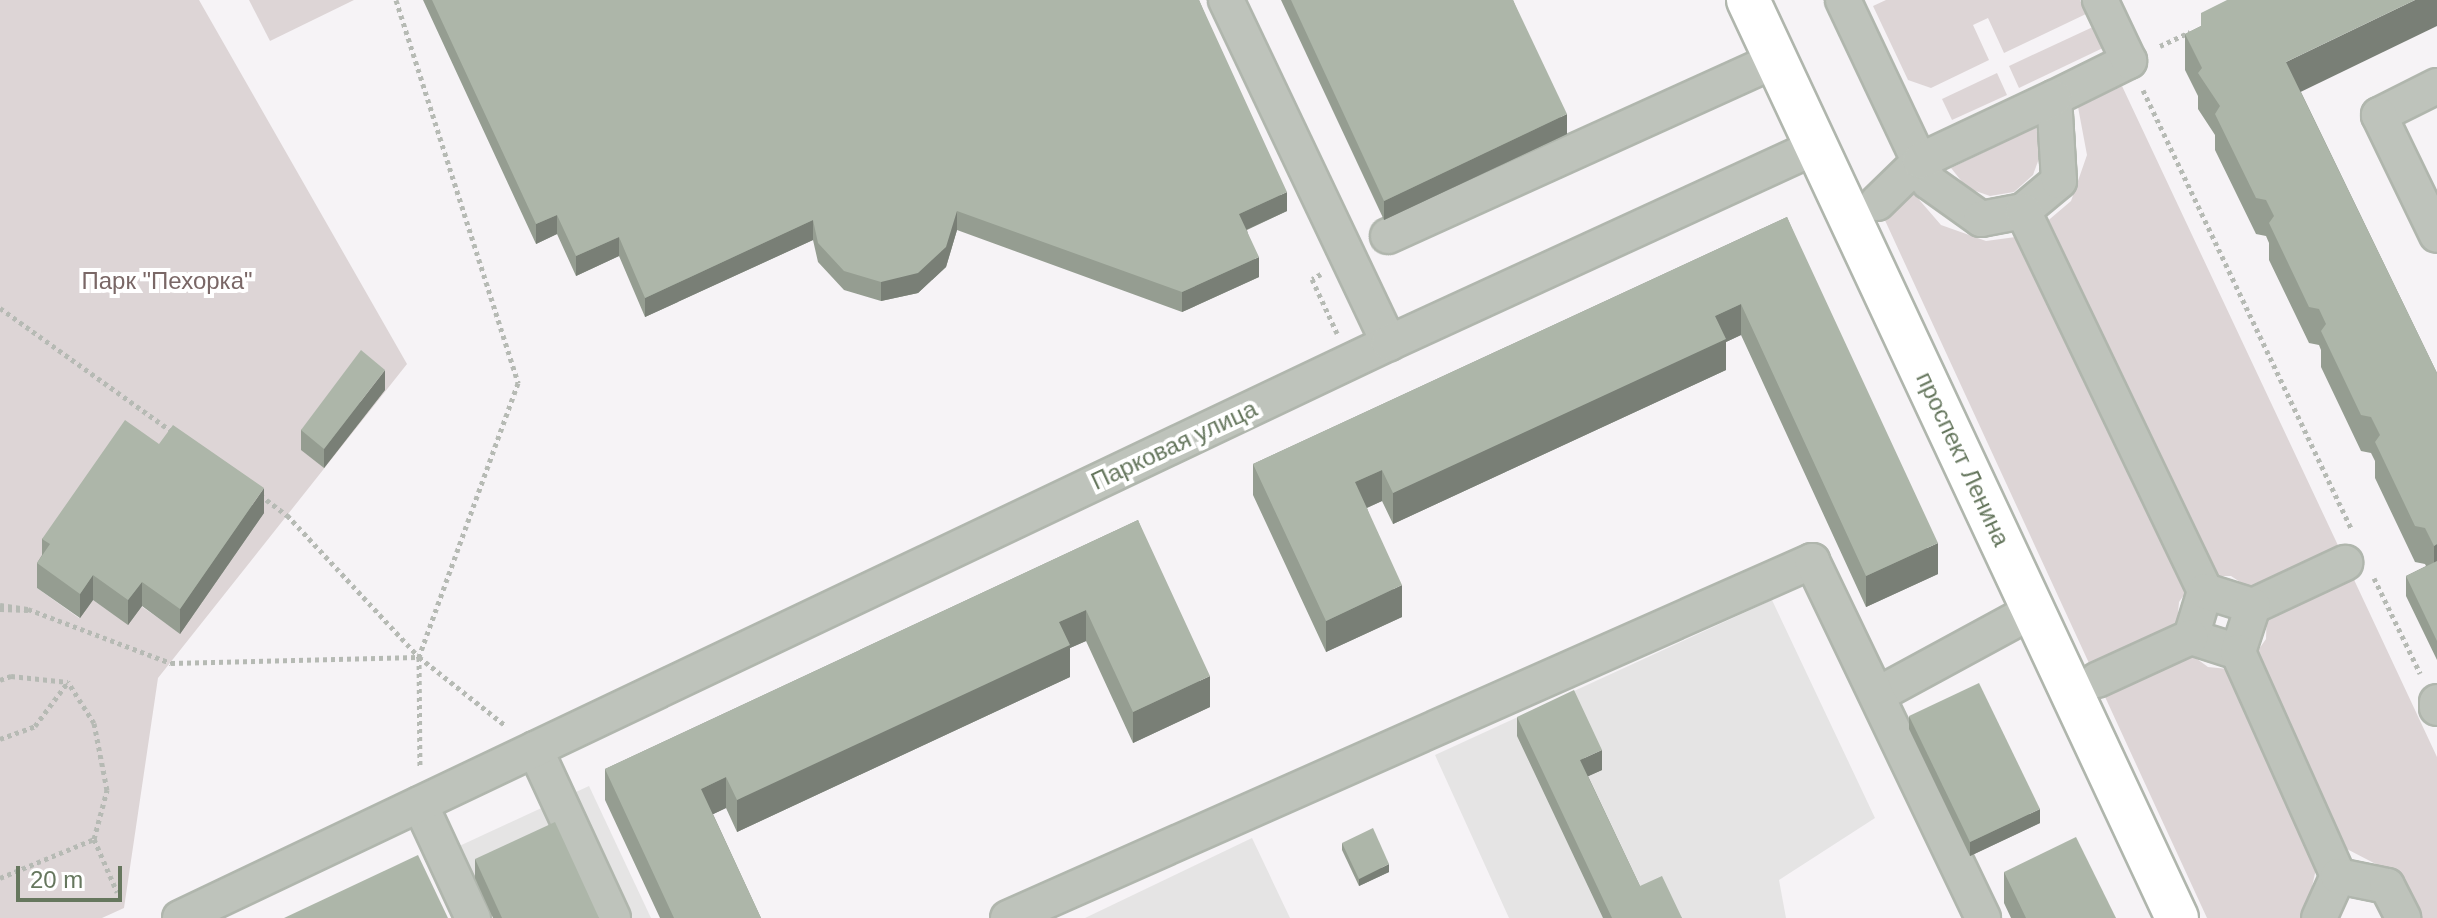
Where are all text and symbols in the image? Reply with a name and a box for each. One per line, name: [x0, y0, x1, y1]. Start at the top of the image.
park label: Парк "Пехорка": [81, 267, 253, 295]
street label: проспект Ленина: [1910, 367, 2016, 551]
street label: Парковая улица: [1087, 394, 1261, 496]
scale bar: [20, 850, 126, 900]
text: 20 m: [30, 866, 83, 893]

